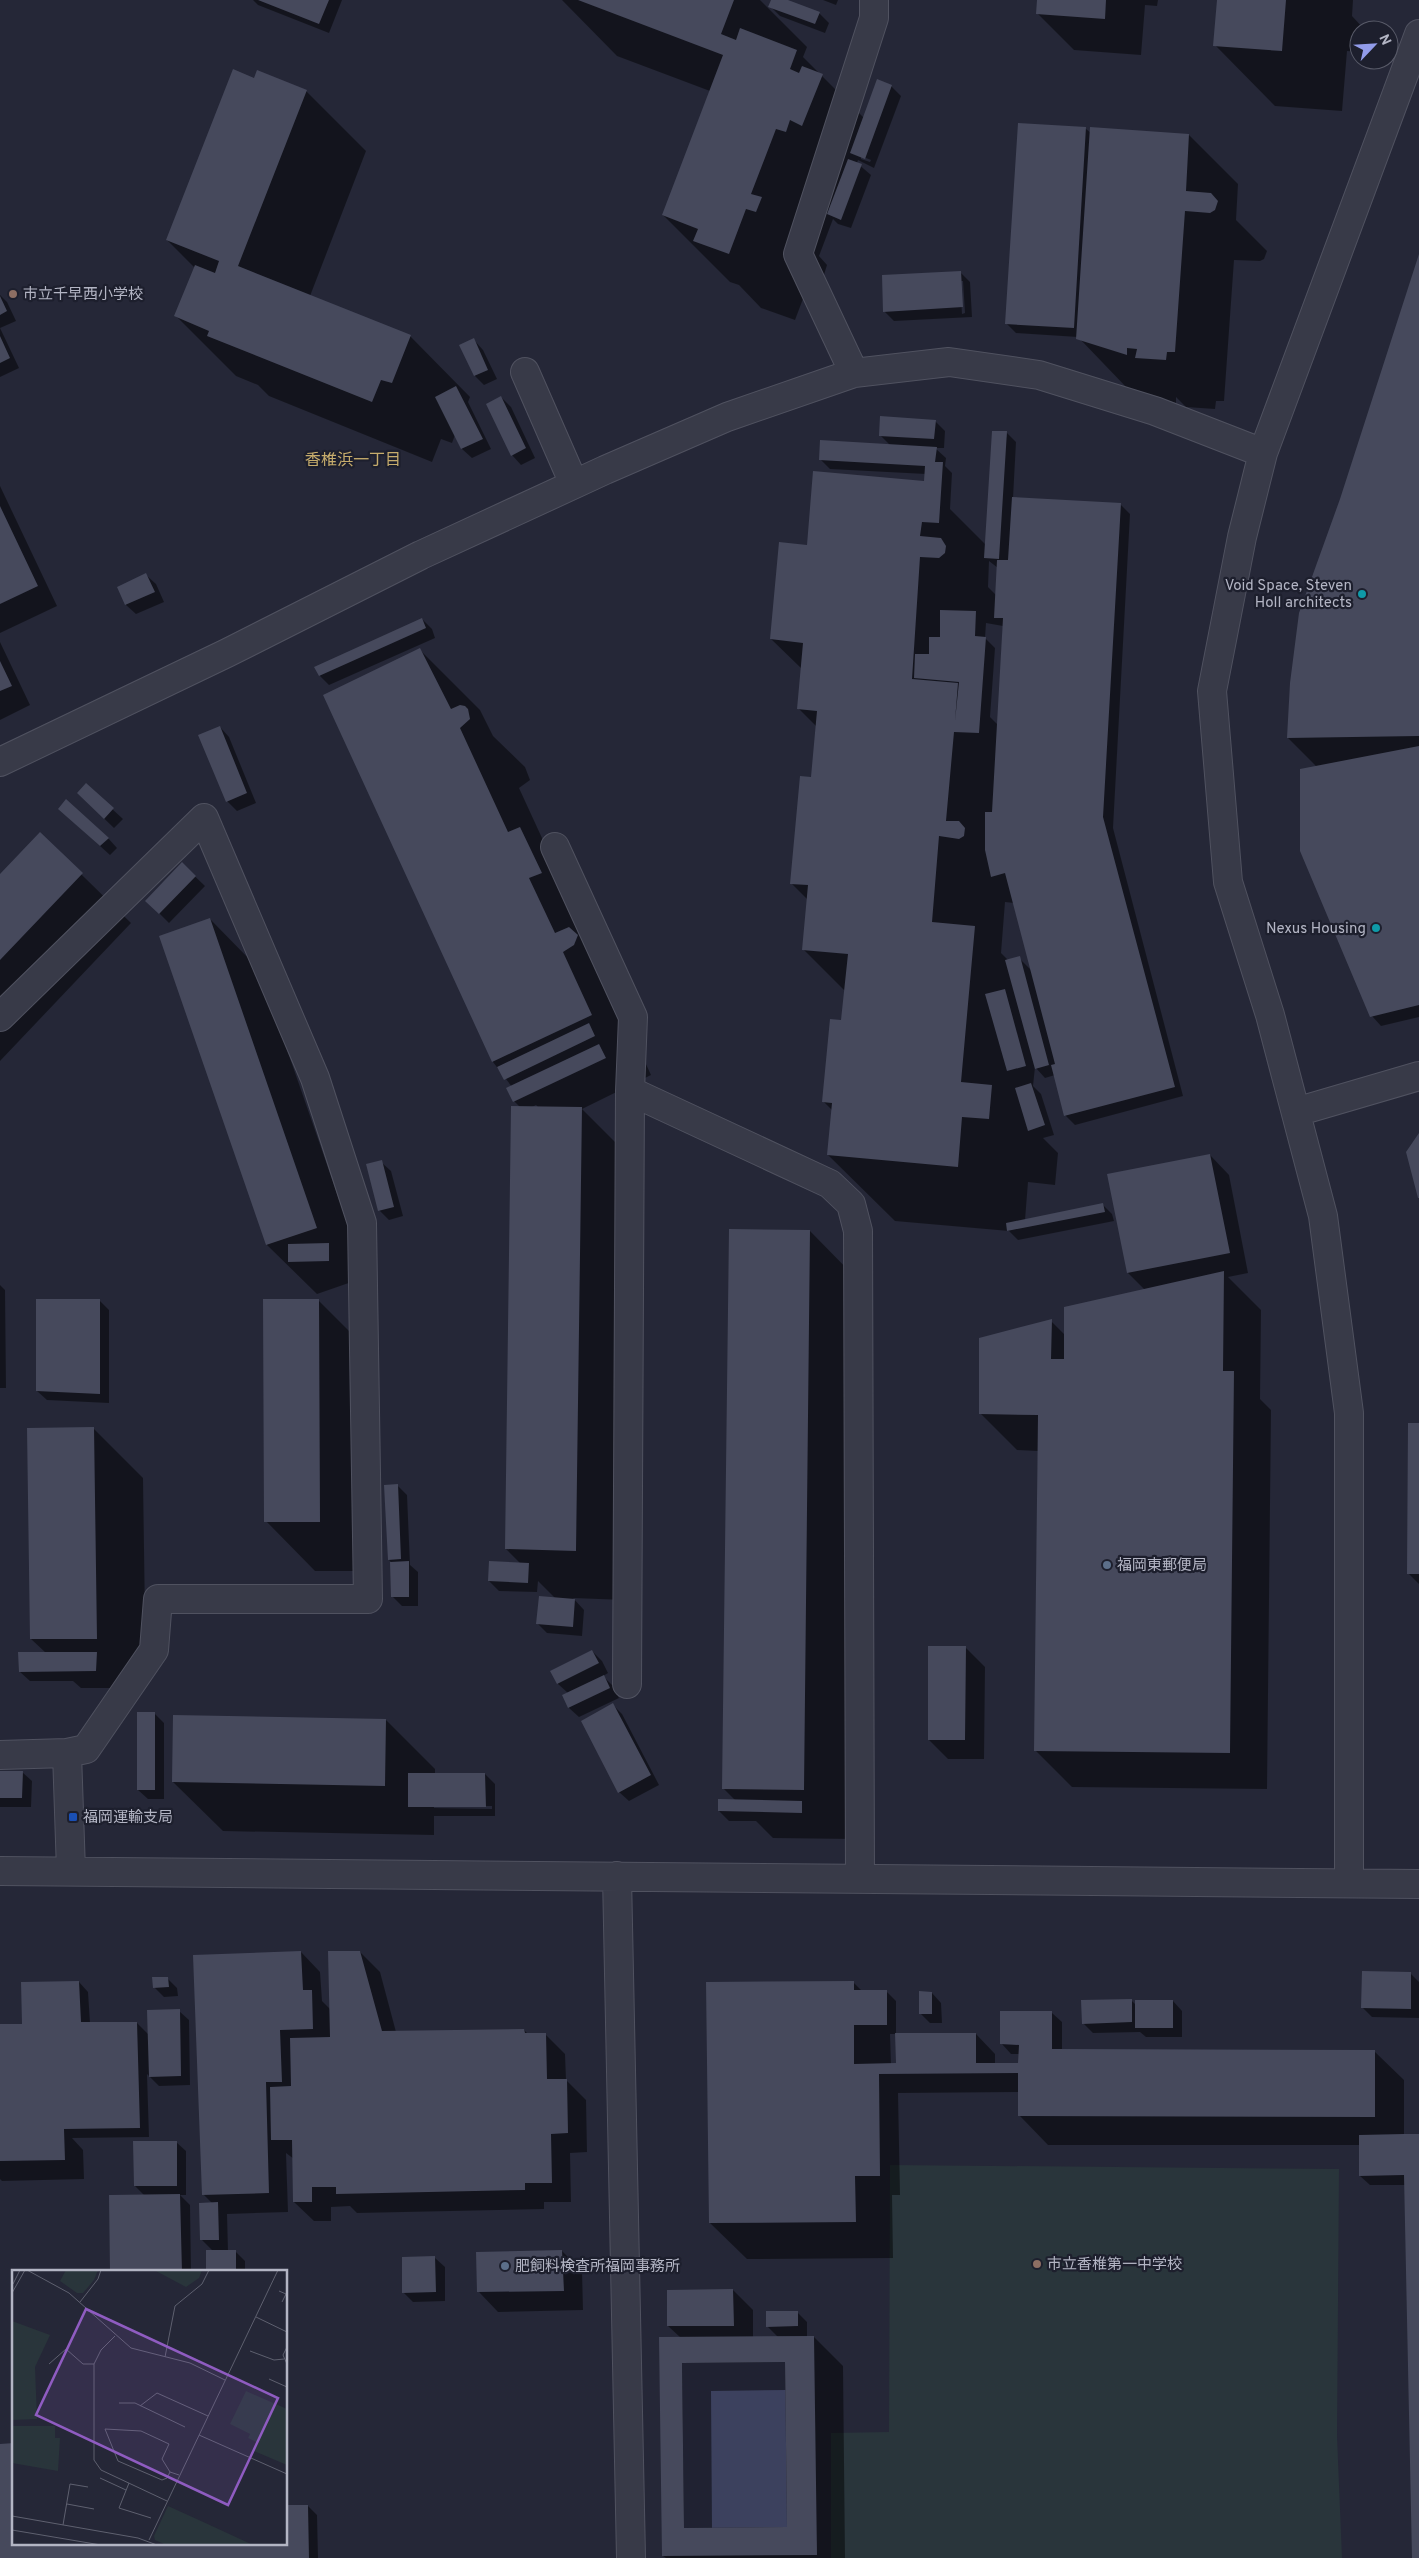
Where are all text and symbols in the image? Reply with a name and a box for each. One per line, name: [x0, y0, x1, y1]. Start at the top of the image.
north arrow: [1349, 20, 1399, 70]
text: N: [1375, 32, 1394, 48]
place label: 市立千早西小学校: [23, 286, 143, 305]
marker: 市立千早西小学校: [7, 288, 19, 300]
district label: 香椎浜一丁目: [305, 451, 401, 471]
place label: Void Space, Steven Holl architects: [1225, 577, 1352, 613]
marker: Void Space, Steven Holl architects: [1356, 588, 1368, 600]
place label: Nexus Housing: [1266, 920, 1366, 939]
marker: Nexus Housing: [1370, 922, 1382, 934]
place label: 福岡東郵便局: [1117, 1557, 1207, 1576]
marker: 福岡東郵便局: [1101, 1559, 1113, 1571]
place label: 福岡運輸支局: [83, 1808, 173, 1828]
marker: 福岡運輸支局: [67, 1811, 79, 1823]
place label: 市立香椎第一中学校: [1047, 2256, 1182, 2275]
place label: 肥飼料検査所福岡事務所: [515, 2257, 680, 2277]
marker: 市立香椎第一中学校: [1031, 2258, 1043, 2270]
marker: 肥飼料検査所福岡事務所: [499, 2260, 511, 2272]
inset map: [12, 2270, 288, 2546]

